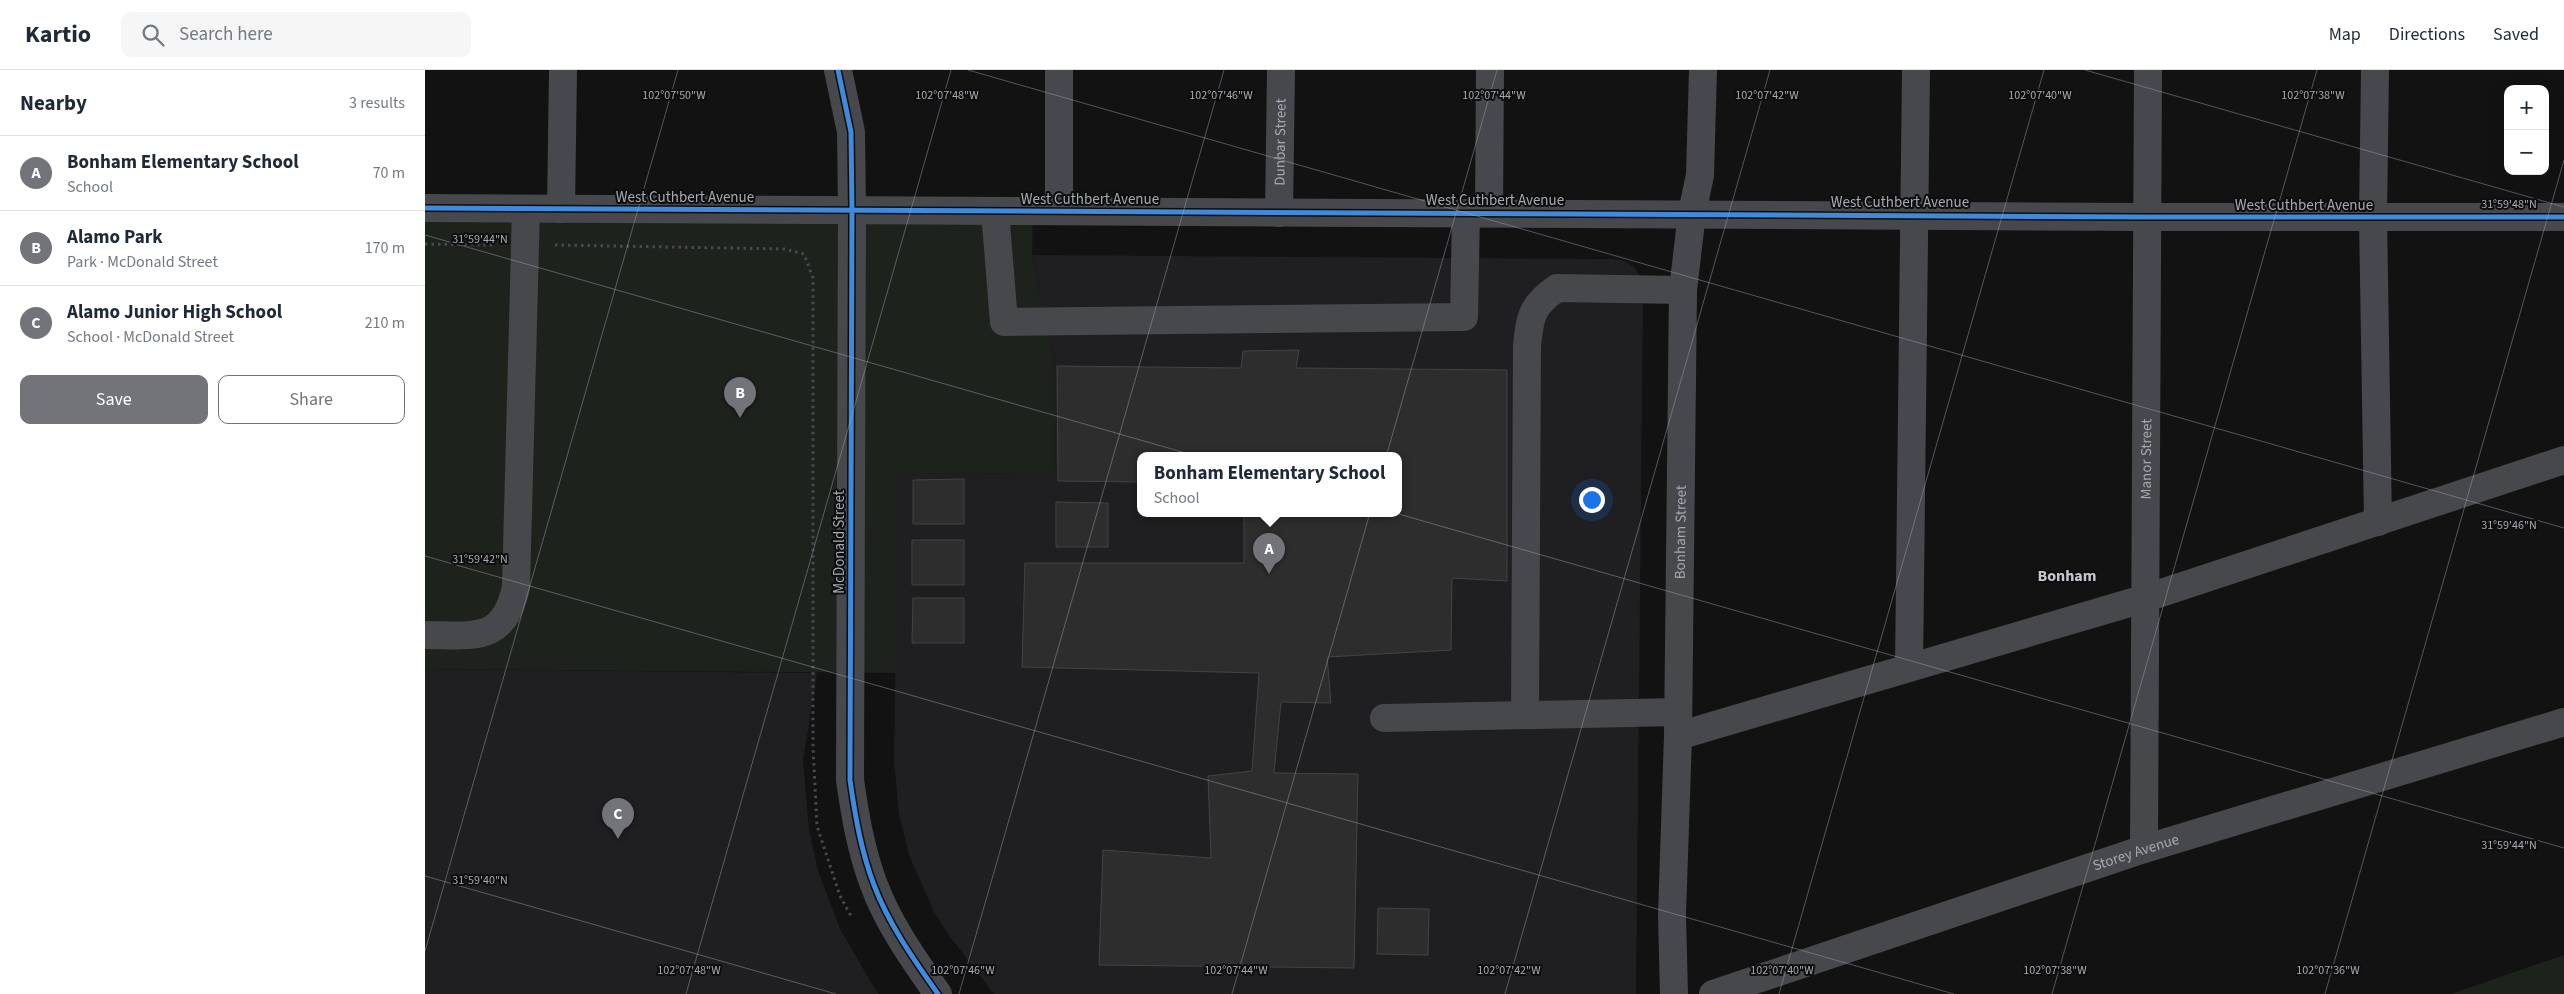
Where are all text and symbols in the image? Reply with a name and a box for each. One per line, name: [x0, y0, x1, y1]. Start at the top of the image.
search box: [121, 12, 471, 57]
text: Kartio: [25, 17, 91, 52]
icon: search: [139, 21, 167, 49]
text: Search here: [179, 21, 273, 48]
text: Map: [2329, 22, 2361, 47]
text: Directions: [2389, 22, 2465, 47]
text: Saved: [2493, 22, 2539, 47]
map controls: [2504, 85, 2549, 175]
button: +: [2504, 85, 2549, 130]
text: 102°07'50"W: [642, 87, 706, 104]
text: 102°07'48"W: [915, 87, 979, 104]
text: 102°07'46"W: [1189, 87, 1253, 104]
text: 102°07'44"W: [1462, 87, 1526, 104]
text: 102°07'42"W: [1735, 87, 1799, 104]
text: 102°07'40"W: [2008, 87, 2072, 104]
text: 102°07'38"W: [2281, 87, 2345, 104]
text: Nearby: [20, 88, 87, 118]
text: 3 results: [349, 92, 405, 114]
street label: Dunbar Street: [1269, 98, 1291, 186]
button: −: [2504, 130, 2549, 175]
text: Bonham Elementary School: [67, 149, 299, 176]
text: A: [31, 162, 41, 184]
text: 70 m: [373, 162, 405, 184]
text: School: [67, 176, 113, 198]
street label: West Cuthbert Avenue: [616, 187, 754, 208]
street label: West Cuthbert Avenue: [1021, 189, 1159, 210]
street label: West Cuthbert Avenue: [1426, 190, 1564, 211]
street label: West Cuthbert Avenue: [1831, 192, 1969, 213]
street label: West Cuthbert Avenue: [2235, 195, 2373, 216]
text: 31°59'48"N: [2481, 196, 2537, 213]
text: Alamo Park: [67, 224, 163, 251]
text: 31°59'44"N: [452, 231, 508, 248]
text: B: [31, 237, 41, 259]
text: 170 m: [365, 237, 405, 259]
text: Park · McDonald Street: [67, 251, 218, 273]
text: Alamo Junior High School: [67, 299, 282, 326]
text: C: [31, 312, 41, 334]
text: 210 m: [365, 312, 405, 334]
text: School · McDonald Street: [67, 326, 234, 348]
button: Save: [20, 375, 208, 424]
button: Share: [218, 375, 405, 424]
pin: B: [724, 377, 756, 418]
street label: Manor Street: [2135, 419, 2157, 499]
popup: [1137, 452, 1402, 517]
text: Bonham Elementary School: [1154, 460, 1385, 487]
street label: Bonham Street: [1669, 485, 1691, 579]
text: School: [1154, 487, 1200, 509]
your location: [1579, 487, 1605, 513]
street label: McDonald Street: [829, 490, 850, 594]
text: 31°59'46"N: [2481, 517, 2537, 534]
pin: A: [1253, 533, 1285, 574]
text: 31°59'42"N: [452, 551, 508, 568]
district label: Bonham: [2038, 565, 2097, 587]
pin: C: [602, 798, 634, 839]
street label: Storey Avenue: [2090, 829, 2182, 876]
text: 31°59'44"N: [2481, 837, 2537, 854]
text: 31°59'40"N: [452, 872, 508, 889]
text: 102°07'48"W: [657, 962, 721, 979]
text: 102°07'46"W: [931, 962, 995, 979]
text: 102°07'44"W: [1204, 962, 1268, 979]
text: 102°07'42"W: [1477, 962, 1541, 979]
text: 102°07'40"W: [1750, 962, 1814, 979]
text: 102°07'38"W: [2023, 962, 2087, 979]
text: 102°07'36"W: [2296, 962, 2360, 979]

